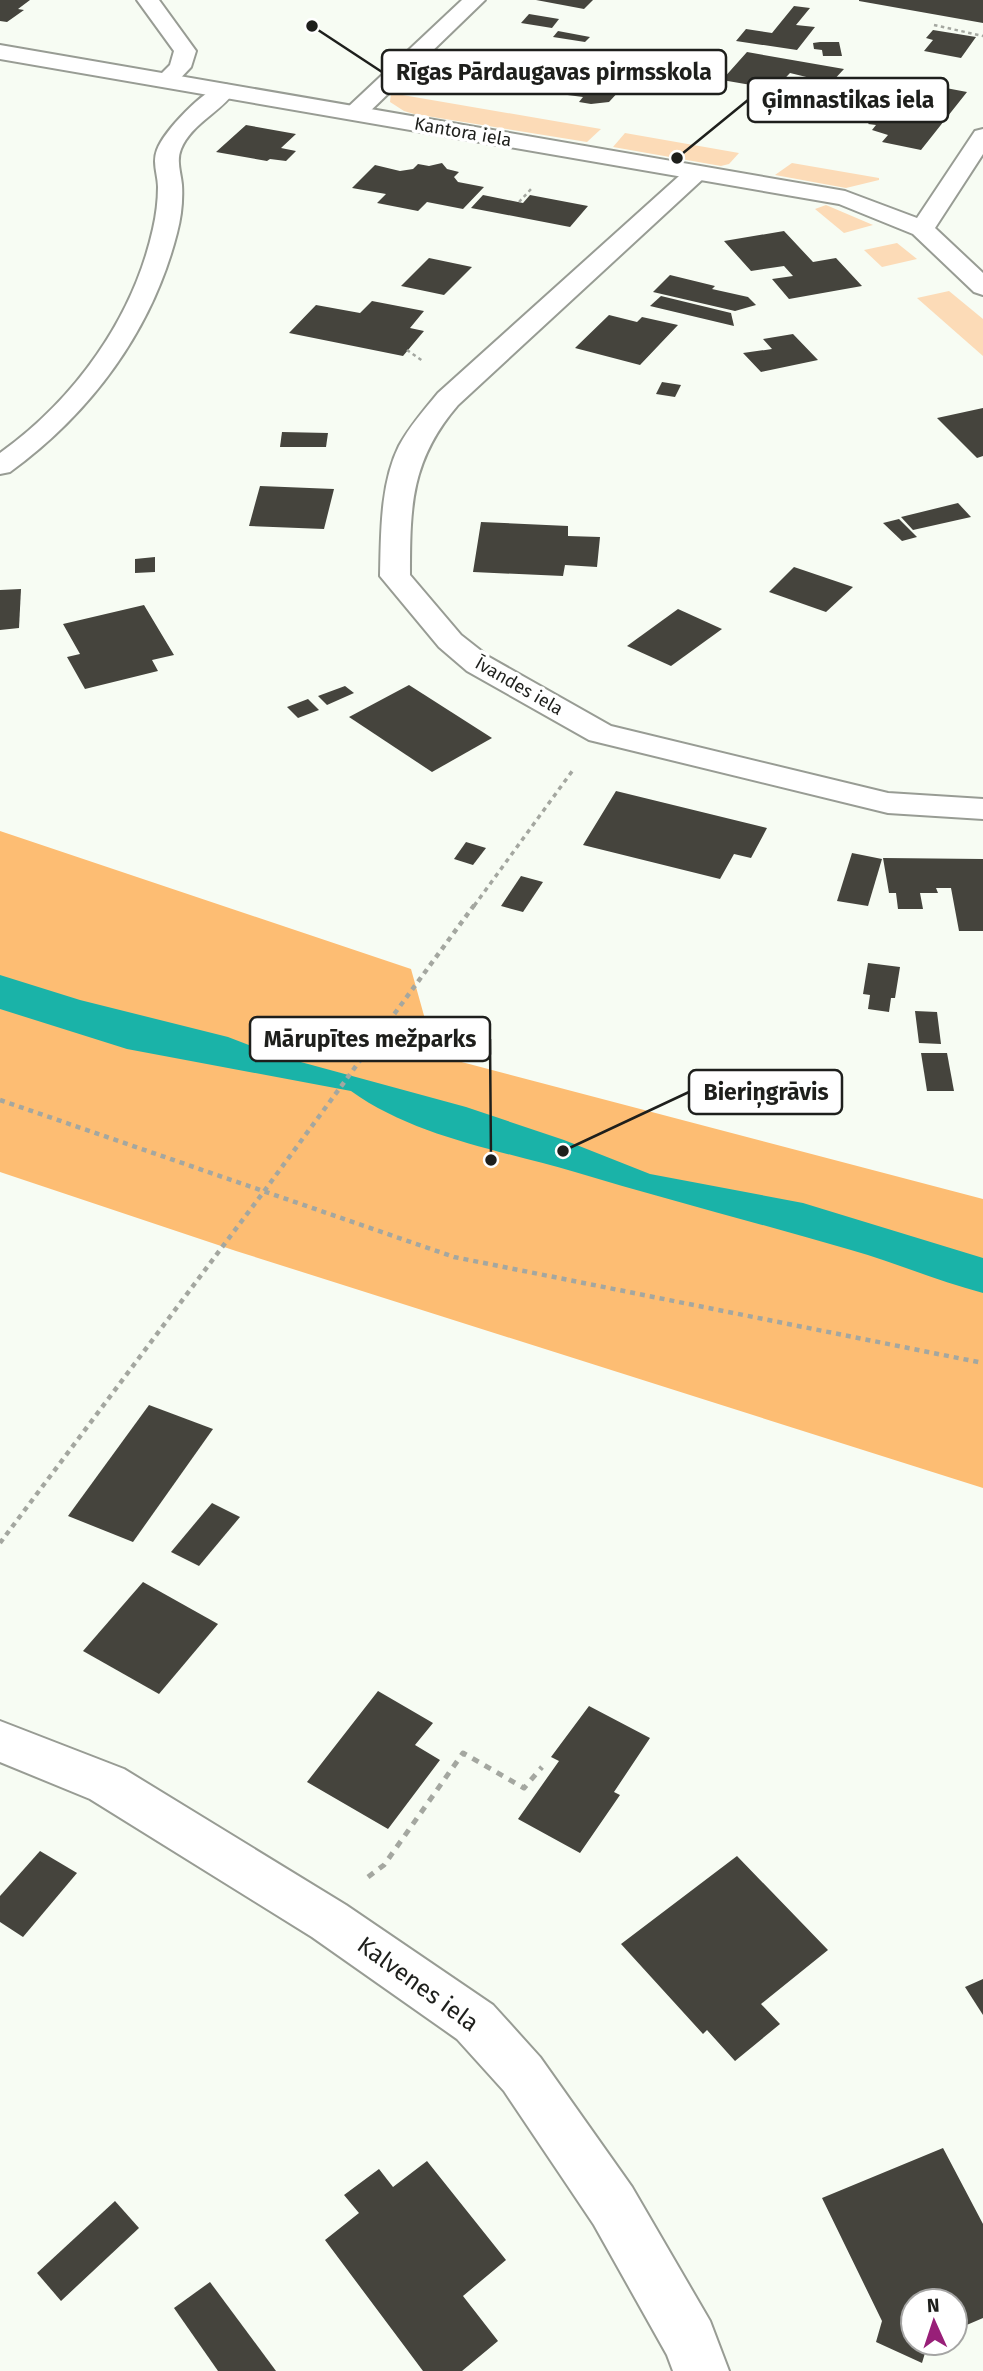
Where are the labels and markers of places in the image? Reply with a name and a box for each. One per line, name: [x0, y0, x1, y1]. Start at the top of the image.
callout: Rīgas Pārdaugavas pirmsskola: [382, 50, 726, 94]
callout: Ģimnastikas iela: [748, 78, 948, 122]
callout: Mārupītes mežparks: [250, 1017, 490, 1061]
callout: Bieriņgrāvis: [689, 1070, 842, 1114]

